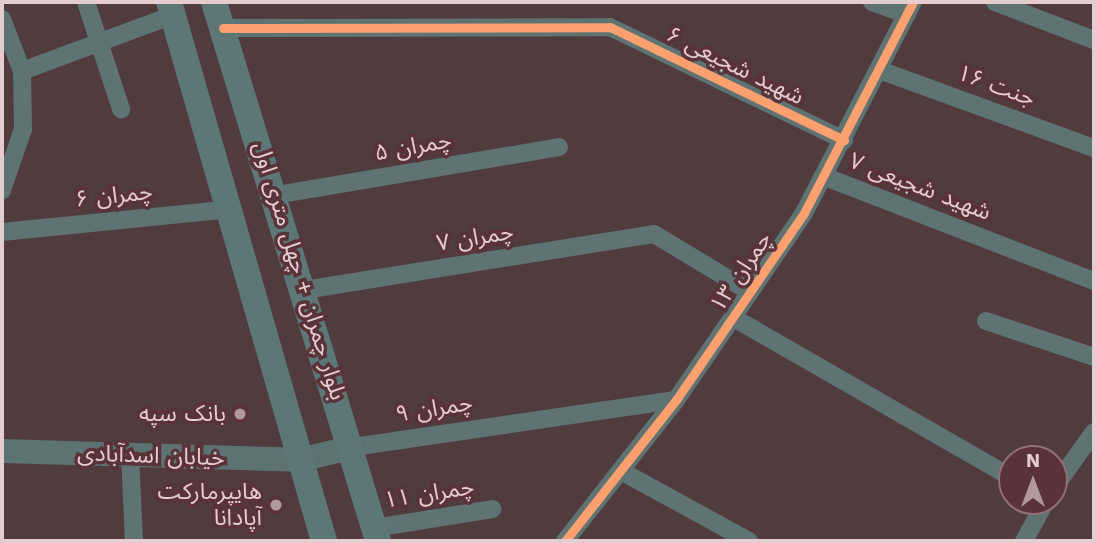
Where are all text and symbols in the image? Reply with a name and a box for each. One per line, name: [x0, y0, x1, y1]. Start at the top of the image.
street label: شهید شجیعی ۶: [662, 21, 808, 111]
street label: جنت ۱۶: [953, 59, 1039, 113]
street label: چمران ۵: [372, 127, 454, 167]
street label: بلوار چمران + چهل متری اول: [247, 139, 351, 403]
street label: شهید شجیعی ۷: [845, 147, 995, 227]
street label: چمران ۶: [74, 178, 154, 214]
street label: چمران ۷: [435, 218, 515, 258]
street label: چمران ۱۳: [704, 227, 778, 317]
street label: چمران ۹: [394, 389, 474, 429]
place label: بانک سپه: [139, 400, 226, 428]
marker: بانک سپه: [232, 406, 248, 422]
street label: خیابان اسدآبادی: [77, 440, 225, 472]
north arrow: [998, 445, 1068, 515]
text: N: [1026, 449, 1040, 472]
street label: چمران ۱۱: [382, 473, 476, 515]
place label: هایپرمارکت آپادانا: [158, 478, 262, 532]
marker: هایپرمارکت آپادانا: [268, 497, 284, 513]

